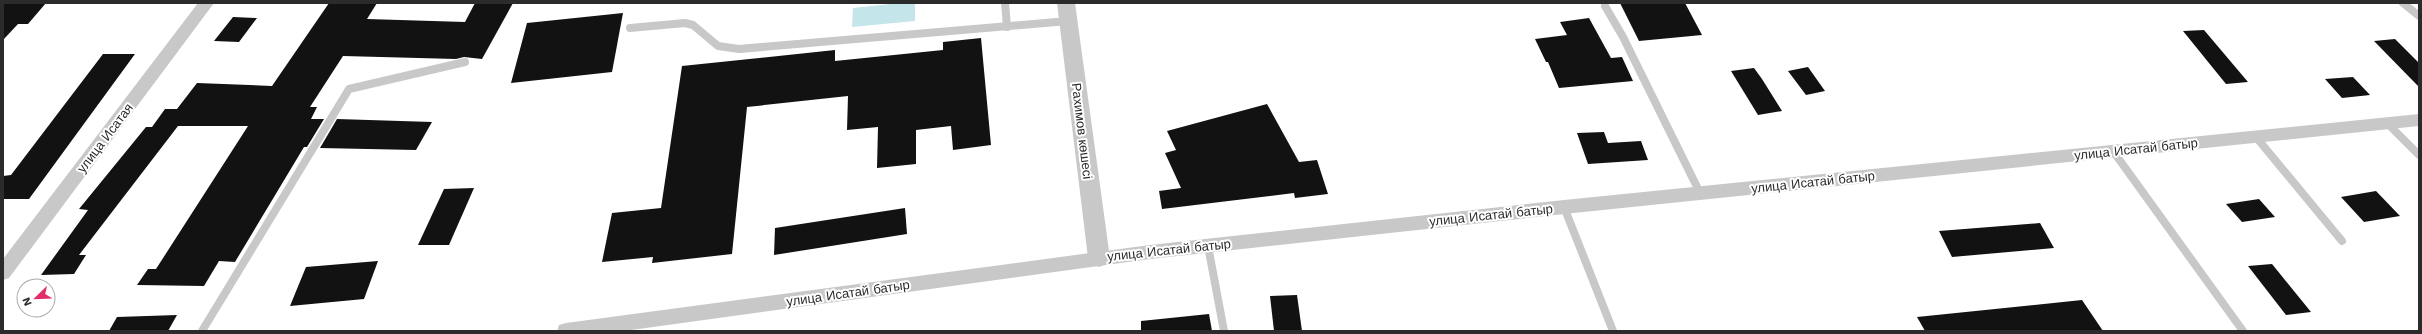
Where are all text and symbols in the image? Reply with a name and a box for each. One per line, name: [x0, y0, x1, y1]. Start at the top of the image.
street label: Рахимов көшесі: [1069, 82, 1095, 180]
street label: улица Исатая: [74, 100, 136, 176]
street label: улица Исатай батыр: [2073, 135, 2199, 163]
street label: улица Исатай батыр: [1750, 168, 1876, 196]
street label: улица Исатай батыр: [1428, 201, 1554, 229]
street label: улица Исатай батыр: [1106, 236, 1232, 264]
street label: улица Исатай батыр: [785, 277, 911, 309]
north arrow: [16, 278, 56, 318]
text: N: [20, 295, 35, 308]

